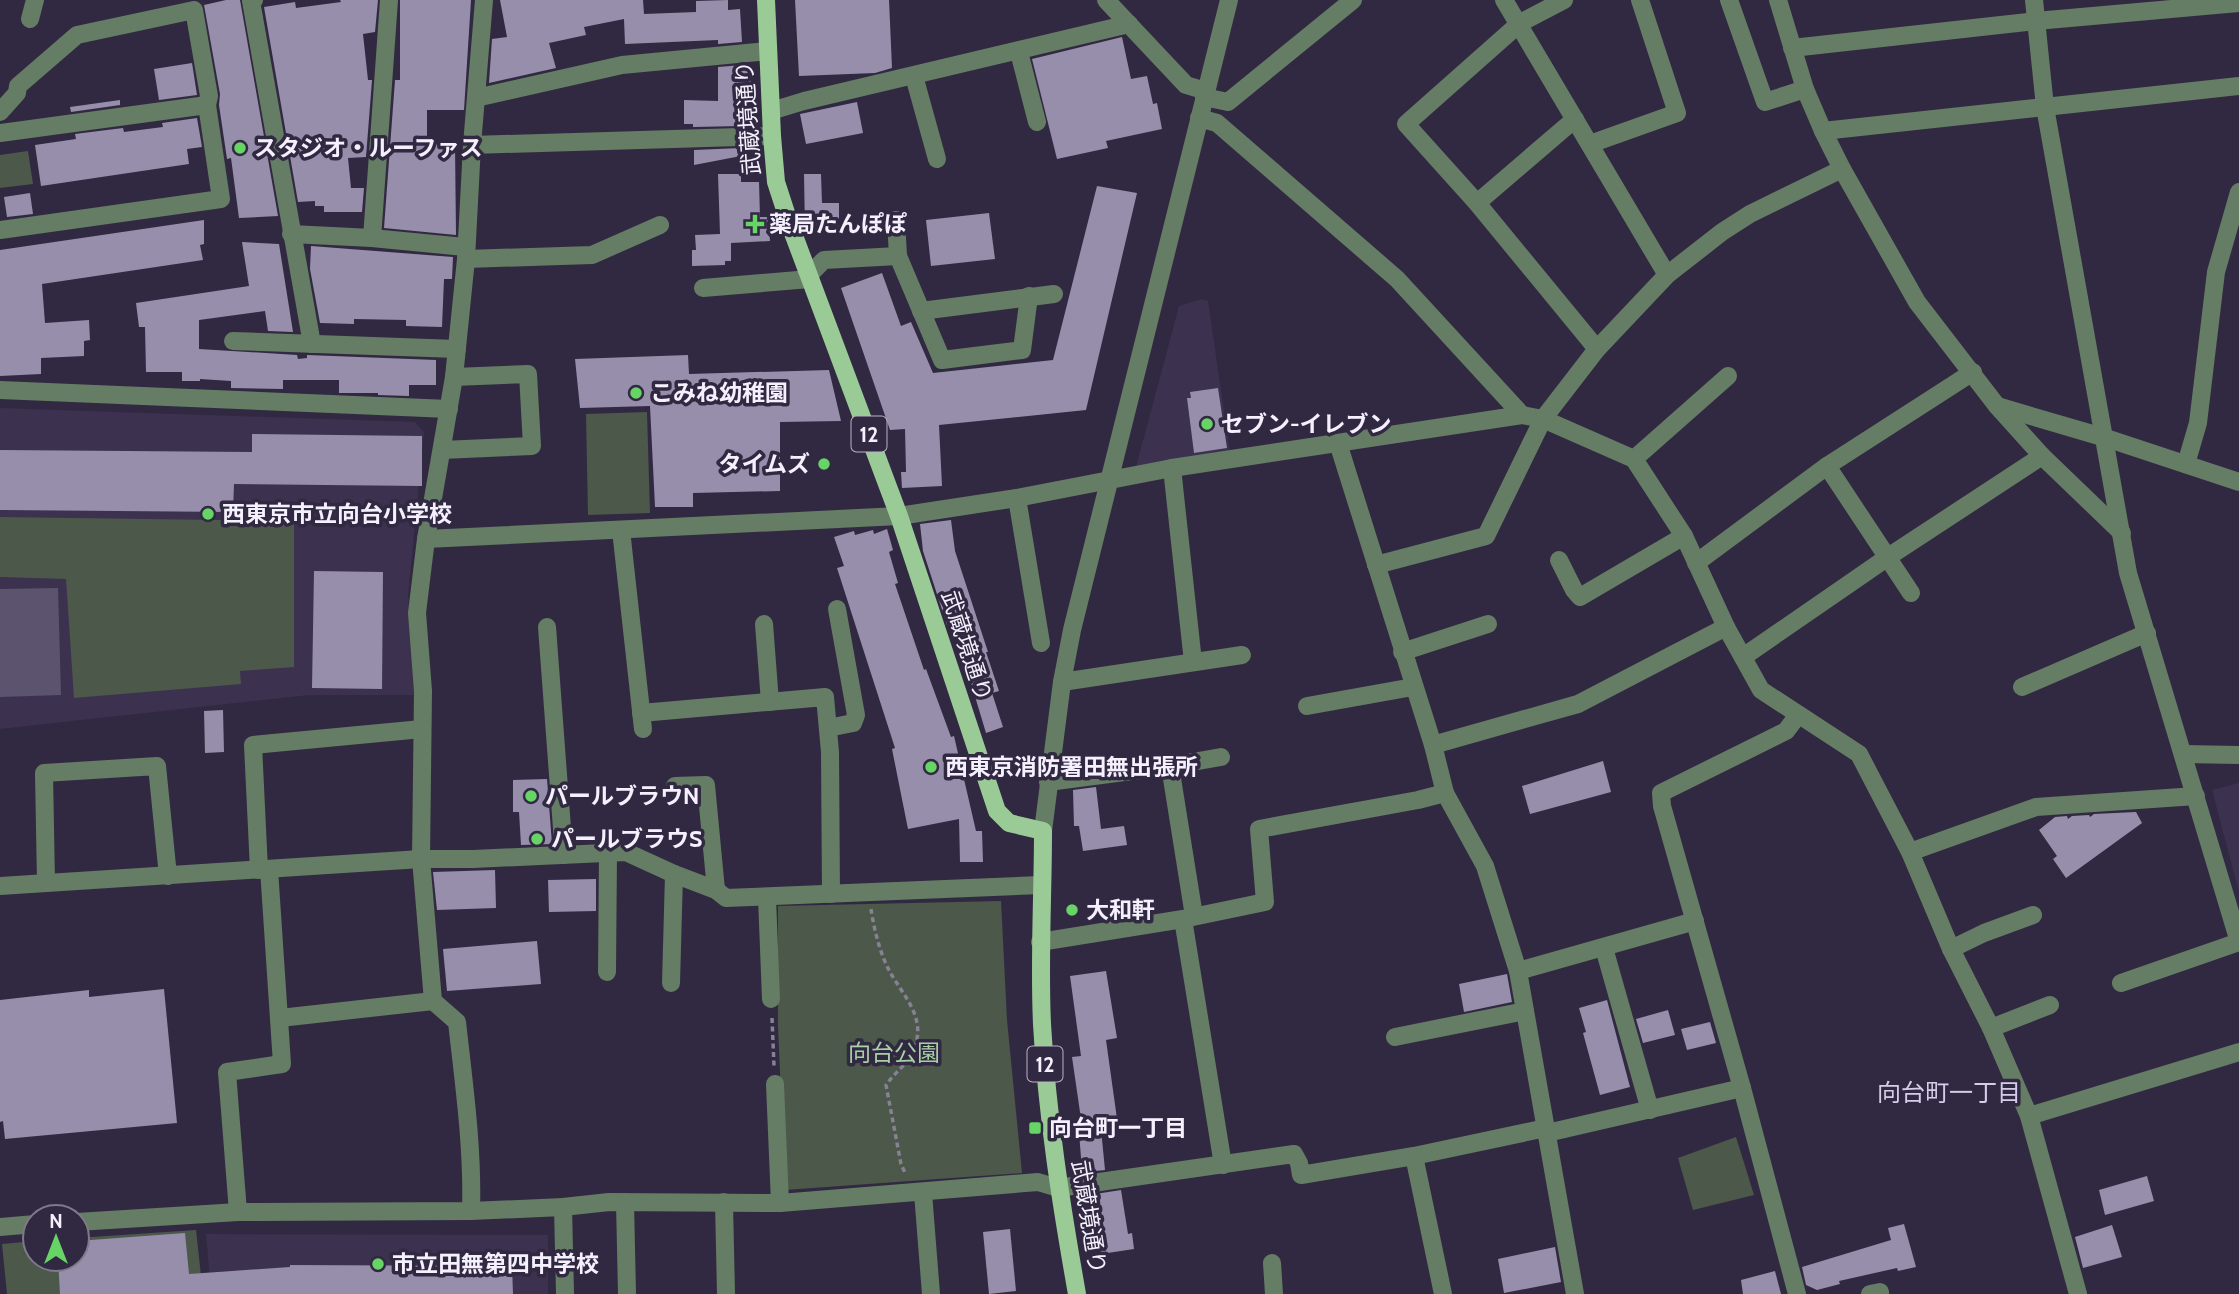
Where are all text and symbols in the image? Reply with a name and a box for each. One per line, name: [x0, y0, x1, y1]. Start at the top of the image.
street label: 武蔵境通り: [730, 60, 766, 176]
place label: スタジオ・ルーファス: [254, 134, 483, 162]
marker: スタジオ・ルーファス: [232, 140, 248, 156]
place label: 薬局たんぽぽ: [769, 210, 907, 238]
marker: 薬局たんぽぽ: [747, 216, 763, 232]
place label: こみね幼稚園: [650, 379, 788, 407]
marker: こみね幼稚園: [628, 385, 644, 401]
place label: セブン-イレブン: [1221, 410, 1392, 438]
road number: 12: [852, 416, 886, 452]
marker: セブン-イレブン: [1199, 416, 1215, 432]
place label: タイムズ: [718, 450, 810, 478]
marker: タイムズ: [816, 456, 832, 472]
place label: 西東京市立向台小学校: [222, 500, 452, 528]
marker: 西東京市立向台小学校: [200, 506, 216, 522]
street label: 武蔵境通り: [936, 587, 998, 705]
place label: 西東京消防署田無出張所: [945, 753, 1198, 781]
marker: 西東京消防署田無出張所: [923, 759, 939, 775]
place label: パールブラウN: [545, 782, 699, 810]
marker: パールブラウN: [523, 788, 539, 804]
place label: パールブラウS: [551, 825, 702, 853]
marker: パールブラウS: [529, 831, 545, 847]
place label: 大和軒: [1086, 896, 1155, 924]
marker: 大和軒: [1064, 902, 1080, 918]
park label: 向台公園: [848, 1039, 940, 1067]
road number: 12: [1028, 1046, 1062, 1082]
district label: 向台町一丁目: [1877, 1078, 2021, 1107]
place label: 向台町一丁目: [1049, 1114, 1187, 1142]
marker: 向台町一丁目: [1027, 1120, 1043, 1136]
street label: 武蔵境通り: [1066, 1158, 1112, 1276]
north arrow: [21, 1203, 91, 1273]
text: N: [49, 1210, 63, 1233]
place label: 市立田無第四中学校: [392, 1250, 599, 1278]
marker: 市立田無第四中学校: [370, 1256, 386, 1272]

